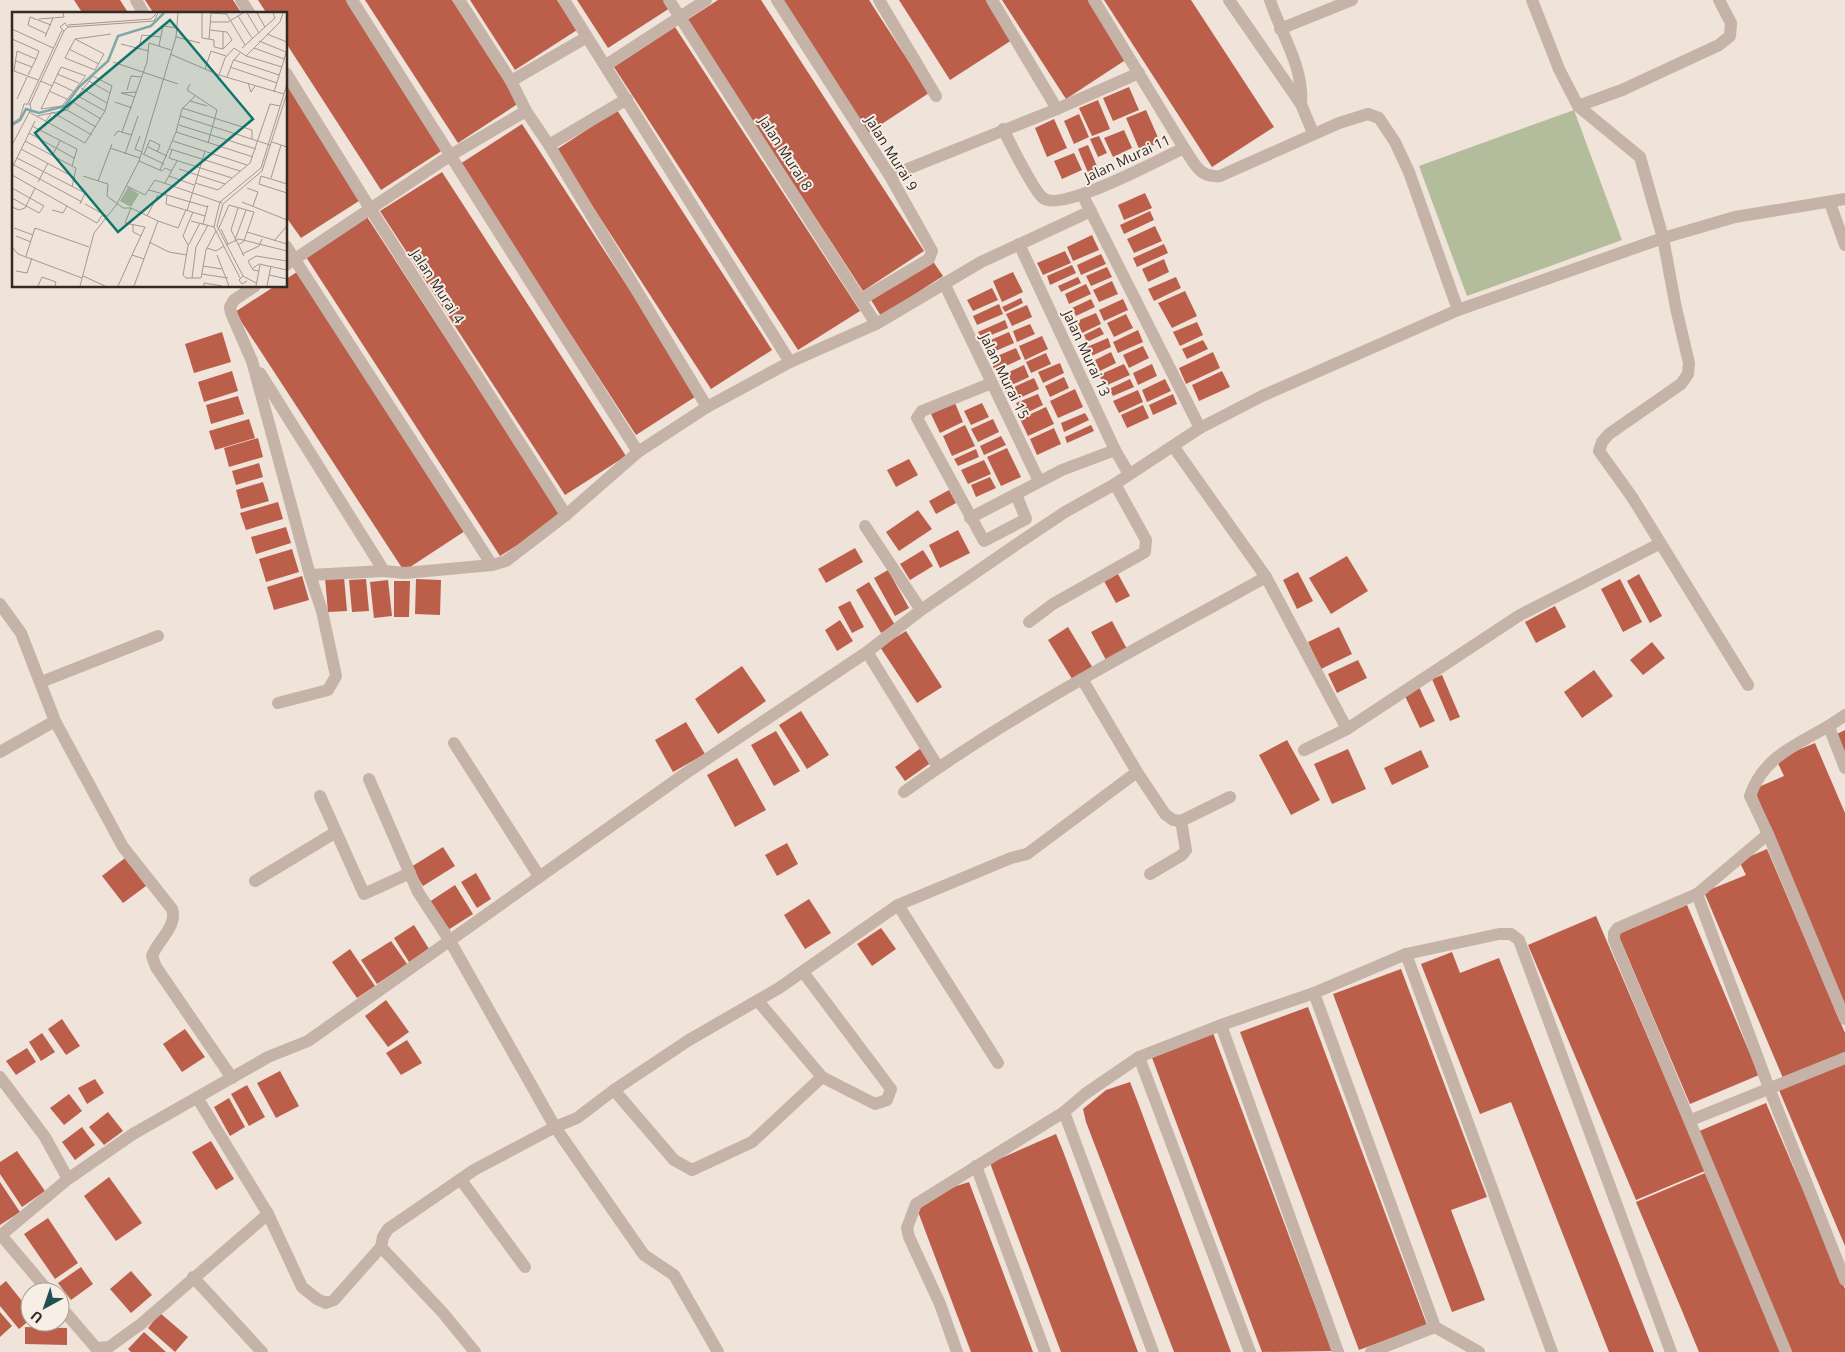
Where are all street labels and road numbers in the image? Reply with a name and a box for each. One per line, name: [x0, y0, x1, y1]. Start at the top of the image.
street label: Jalan Murai 9: [860, 110, 923, 194]
street label: Jalan Murai 8: [754, 111, 817, 194]
street label: Jalan Murai 11: [1079, 130, 1173, 187]
street label: Jalan Murai 4: [406, 244, 469, 327]
street label: Jalan Murai 13: [1058, 305, 1115, 399]
street label: Jalan Murai 15: [975, 328, 1034, 422]

